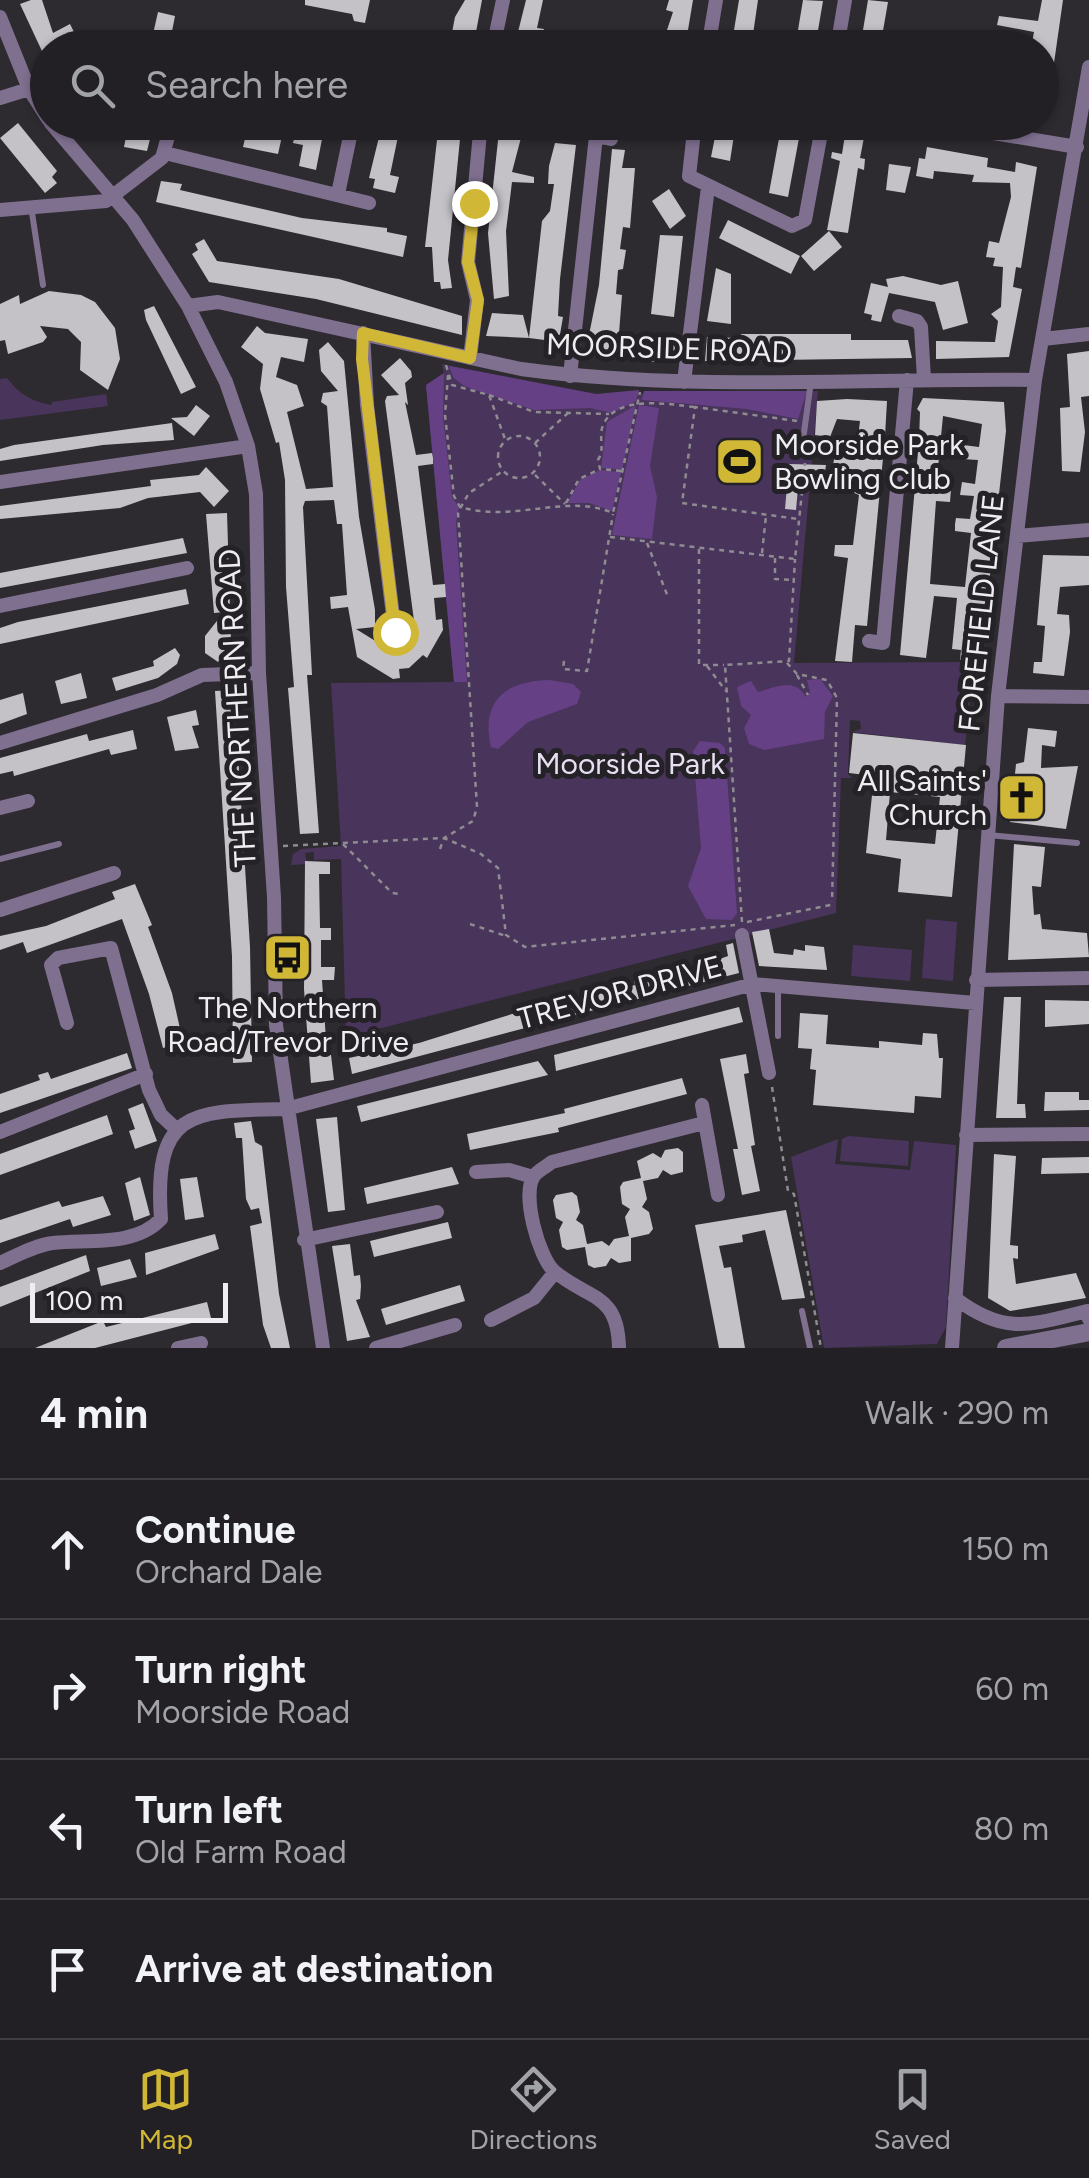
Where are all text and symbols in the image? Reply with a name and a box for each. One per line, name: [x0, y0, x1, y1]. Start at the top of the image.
search box: [30, 30, 1059, 140]
icon: search: [65, 58, 120, 113]
text: Search here: [145, 62, 348, 108]
route end: [452, 181, 498, 227]
street label: MOORSIDE ROAD: [545, 325, 793, 371]
place label: Moorside Park Bowling Club: [774, 426, 964, 497]
sports icon: Moorside Park Bowling Club: [713, 435, 765, 487]
street label: FOREFIELD LANE: [950, 492, 1012, 734]
street label: THE NORTHERN ROAD: [210, 548, 264, 868]
route start: [373, 610, 419, 656]
park label: Moorside Park: [535, 745, 725, 782]
place label: All Saints' Church: [857, 762, 987, 833]
church icon: All Saints' Church: [996, 771, 1048, 823]
bus stop icon: The Northern Road/Trevor Drive: [262, 932, 314, 984]
street label: TREVOR DRIVE: [514, 947, 726, 1037]
place label: The Northern Road/Trevor Drive: [167, 989, 409, 1060]
scale bar: [30, 1278, 228, 1322]
text: 100 m: [45, 1283, 123, 1317]
text: 4 min: [40, 1388, 148, 1439]
text: Walk · 290 m: [865, 1394, 1049, 1432]
text: Continue: [135, 1507, 296, 1553]
icon: ahead: [40, 1522, 95, 1577]
text: 150 m: [962, 1530, 1049, 1568]
text: Orchard Dale: [135, 1553, 322, 1591]
text: Turn right: [135, 1647, 307, 1693]
icon: right: [40, 1662, 95, 1717]
text: 60 m: [975, 1670, 1049, 1708]
text: Moorside Road: [135, 1693, 350, 1731]
text: Turn left: [135, 1787, 283, 1833]
icon: left: [40, 1802, 95, 1857]
text: 80 m: [974, 1810, 1049, 1848]
text: Old Farm Road: [135, 1833, 347, 1871]
icon: arrive: [40, 1942, 95, 1997]
text: Arrive at destination: [135, 1946, 493, 1992]
tab: Map: [138, 2062, 193, 2156]
tab: Directions: [470, 2062, 597, 2156]
tab: Saved: [874, 2062, 951, 2156]

